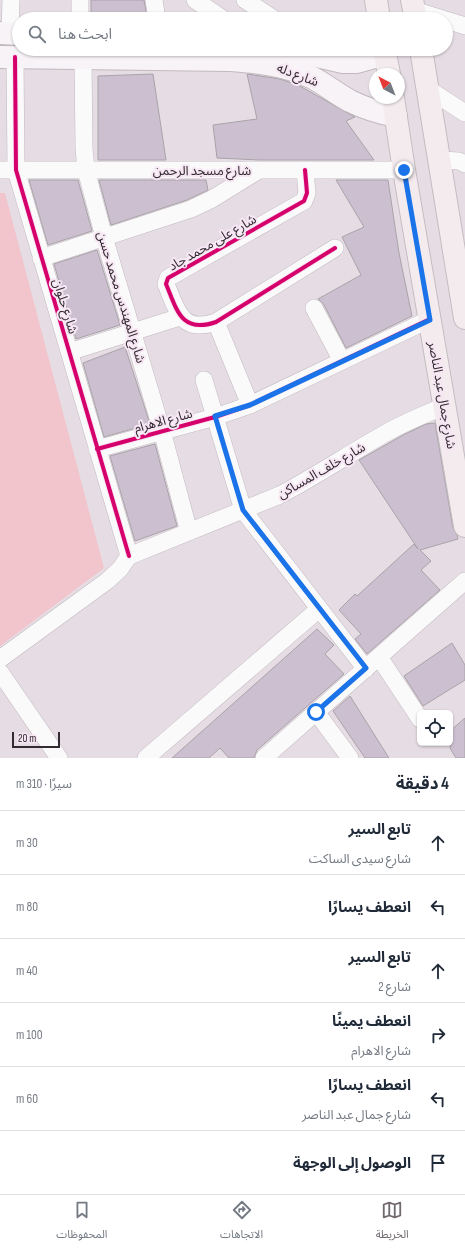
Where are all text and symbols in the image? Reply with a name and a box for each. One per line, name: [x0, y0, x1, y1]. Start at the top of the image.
search box: [12, 12, 453, 56]
icon: search: [26, 23, 48, 45]
text: ابحث هنا: [58, 25, 112, 44]
street label: شارع دله: [274, 60, 321, 92]
north arrow: [369, 68, 405, 104]
route end: [395, 161, 413, 179]
street label: شارع مسجد الرحمن: [153, 163, 251, 181]
street label: شارع على محمد جاد: [166, 211, 260, 276]
street label: شارع المهندس محمد حسن: [91, 229, 149, 366]
street label: شارع حلوان: [47, 277, 81, 337]
street label: شارع جمال عبد الناصر: [423, 339, 459, 451]
street label: شارع الاهرام: [132, 406, 195, 438]
street label: شارع خلف المساكن: [275, 439, 369, 504]
route start: [307, 703, 325, 721]
map controls: [417, 710, 453, 746]
button: locate: [417, 710, 453, 746]
scale bar: [12, 730, 60, 749]
text: 20 m: [18, 732, 36, 745]
text: 4 دقيقة: [396, 774, 449, 794]
text: سيرًا · 310 m: [16, 776, 72, 792]
text: تابع السير: [348, 820, 411, 839]
icon: ahead: [427, 832, 449, 854]
text: 30 m: [16, 835, 38, 851]
text: شارع سيدى الساكت: [309, 851, 411, 867]
icon: left: [427, 896, 449, 918]
text: انعطف يسارًا: [328, 898, 411, 917]
text: 80 m: [16, 899, 38, 915]
text: تابع السير: [348, 948, 411, 967]
icon: ahead: [427, 960, 449, 982]
text: 40 m: [16, 963, 38, 979]
text: شارع 2: [378, 979, 411, 995]
text: انعطف يمينًا: [332, 1012, 411, 1031]
icon: right: [427, 1024, 449, 1046]
text: 100 m: [16, 1027, 43, 1043]
text: شارع الاهرام: [351, 1043, 411, 1059]
text: انعطف يسارًا: [328, 1076, 411, 1095]
icon: left: [427, 1088, 449, 1110]
text: 60 m: [16, 1091, 38, 1107]
text: شارع جمال عبد الناصر: [302, 1107, 411, 1123]
icon: arrive: [427, 1152, 449, 1174]
text: الوصول إلى الوجهة: [293, 1154, 411, 1173]
tab: المحفوظات: [56, 1199, 107, 1246]
tab: الاتجاهات: [220, 1199, 263, 1246]
tab: الخريطة: [376, 1199, 409, 1246]

